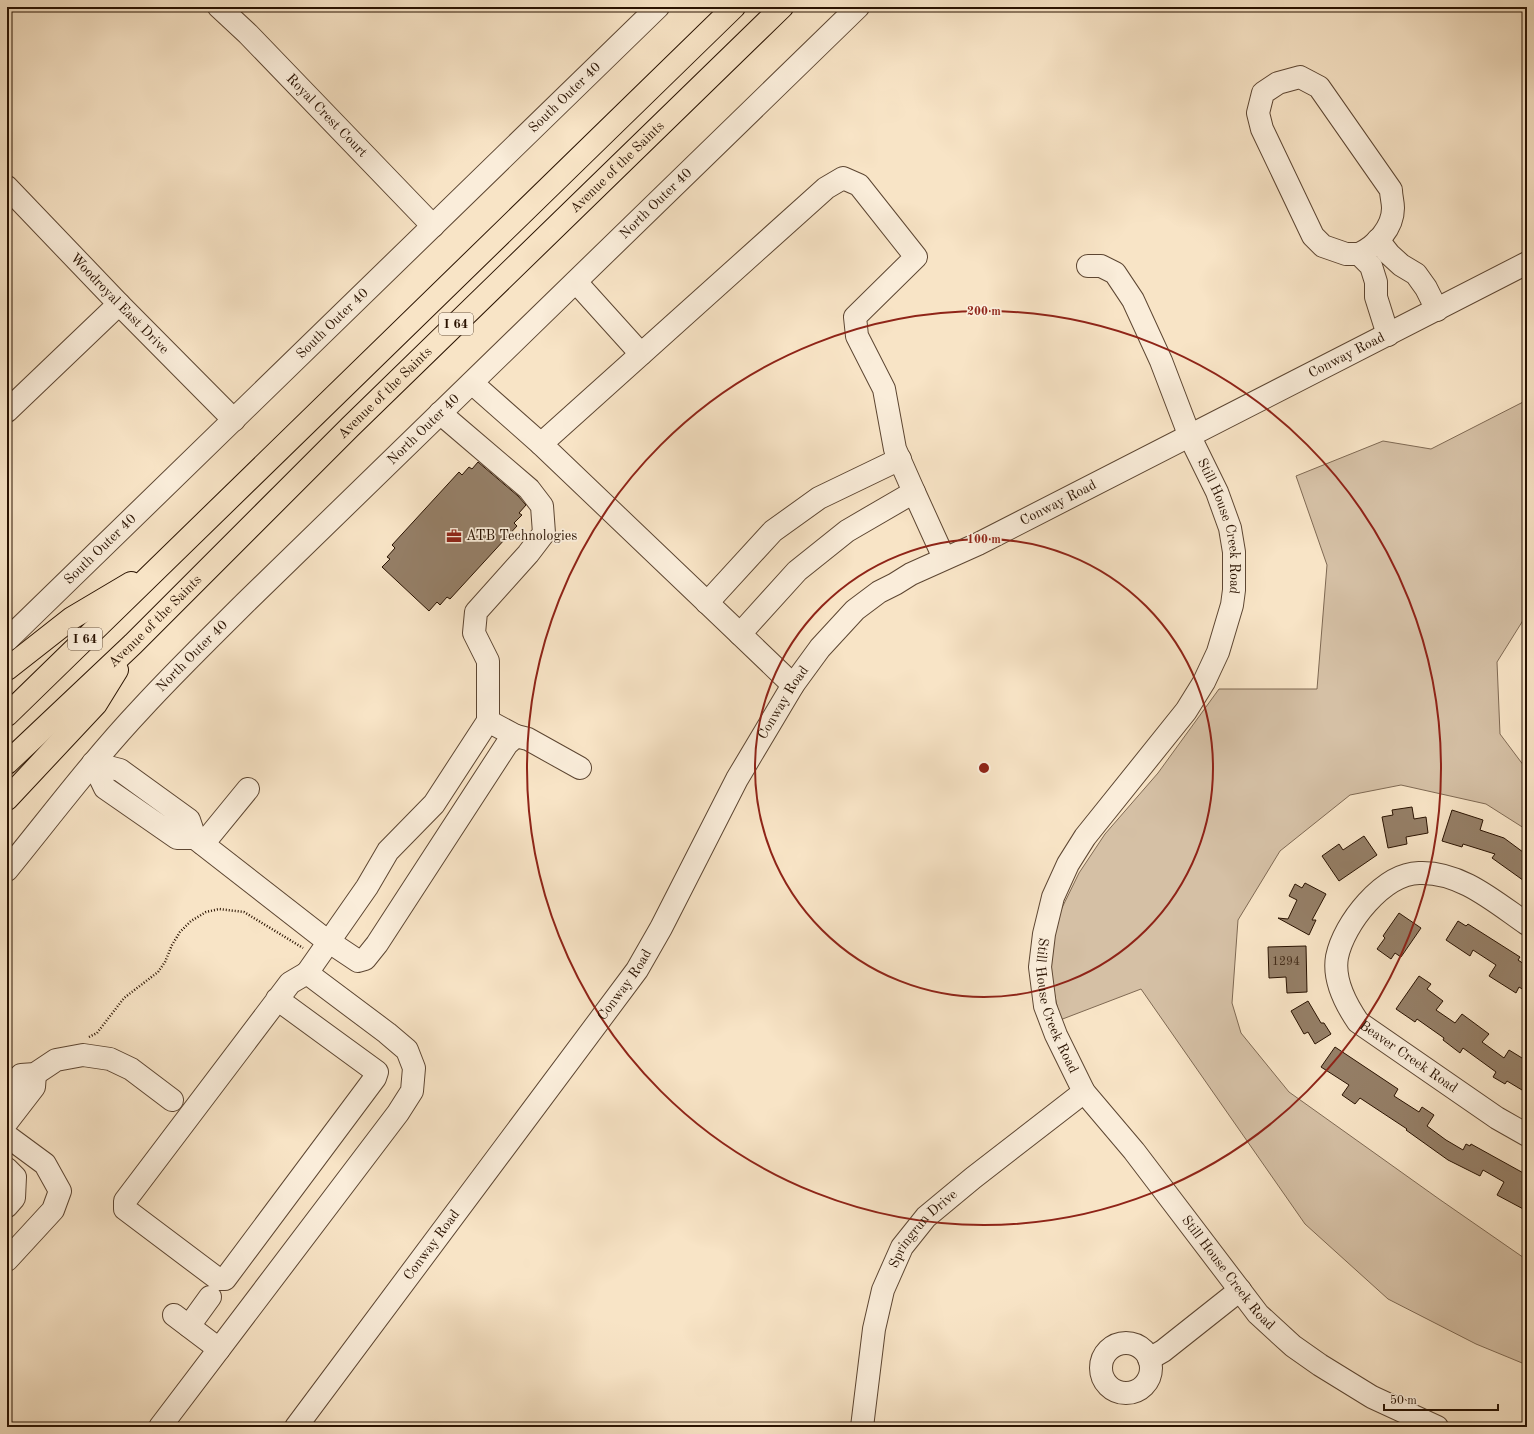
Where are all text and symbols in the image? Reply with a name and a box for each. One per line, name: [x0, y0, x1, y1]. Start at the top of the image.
street label: South Outer 40: [526, 60, 603, 135]
street label: Royal Crest Court: [284, 71, 370, 160]
street label: Avenue of the Saints: [568, 119, 667, 216]
street label: North Outer 40: [617, 166, 695, 242]
street label: Woodroyal East Drive: [68, 251, 171, 357]
street label: South Outer 40: [294, 286, 371, 361]
text: 200 m: [967, 306, 1001, 318]
road number: I 64: [439, 313, 473, 335]
street label: Conway Road: [1306, 330, 1387, 381]
street label: Avenue of the Saints: [335, 344, 435, 442]
street label: North Outer 40: [385, 391, 462, 467]
street label: Still House Creek Road: [1195, 456, 1241, 595]
street label: Conway Road: [1018, 478, 1099, 528]
street label: South Outer 40: [62, 512, 139, 587]
office icon: ATB Technologies: [445, 527, 463, 545]
place label: ATB Technologies: [466, 529, 577, 543]
text: 100 m: [967, 534, 1001, 546]
street label: Avenue of the Saints: [106, 573, 204, 670]
street label: North Outer 40: [154, 618, 230, 695]
road number: I 64: [68, 628, 102, 650]
street label: Conway Road: [755, 663, 811, 742]
centre of rings: [977, 761, 991, 775]
street label: Still House Creek Road: [1033, 937, 1081, 1075]
street label: Conway Road: [595, 947, 654, 1023]
house number: 1294: [1272, 956, 1300, 968]
street label: Beaver Creek Road: [1357, 1018, 1460, 1095]
street label: Springrun Drive: [887, 1187, 960, 1270]
street label: Conway Road: [401, 1207, 462, 1283]
street label: Still House Creek Road: [1179, 1213, 1277, 1333]
scale bar: [1384, 1386, 1498, 1412]
text: 50 m: [1390, 1394, 1417, 1407]

